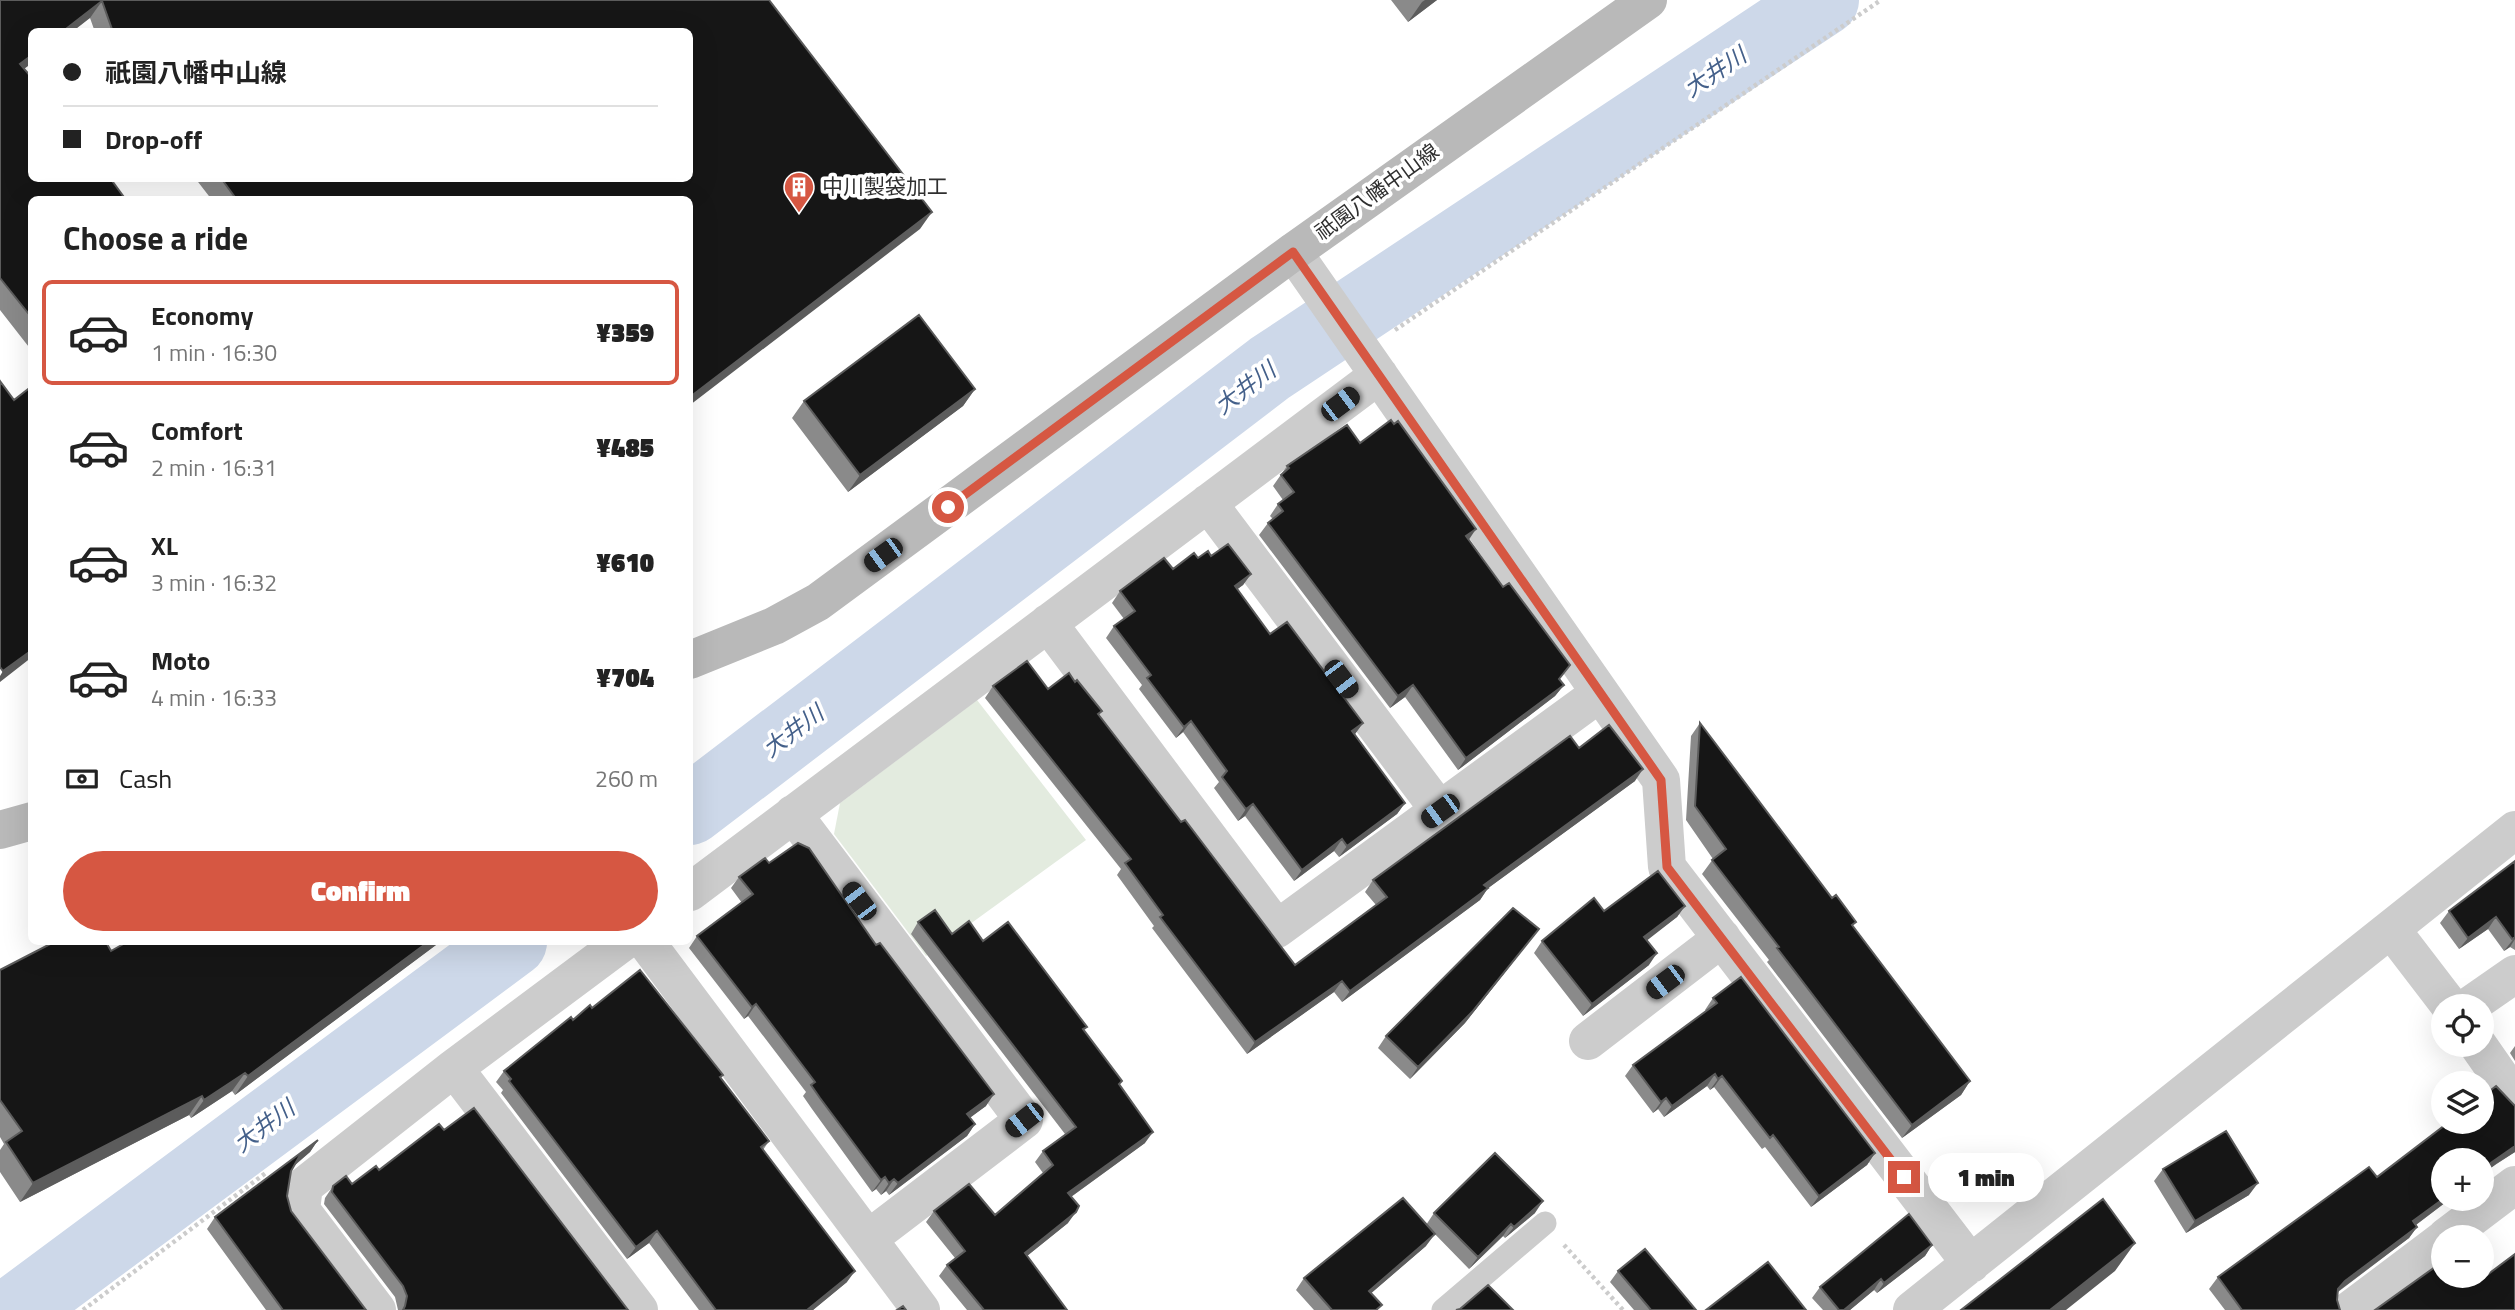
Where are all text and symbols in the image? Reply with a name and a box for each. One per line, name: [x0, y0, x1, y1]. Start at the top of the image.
water label: 大井川: [1676, 36, 1756, 105]
text: 祇園八幡中山線: [105, 53, 287, 92]
text: Drop-off: [105, 120, 202, 159]
street label: 祇園八幡中山線: [1308, 135, 1445, 247]
building icon: 中川製袋加工: [782, 170, 816, 214]
place label: 中川製袋加工: [822, 170, 948, 202]
text: Choose a ride: [63, 214, 248, 262]
text: Economy: [151, 296, 253, 335]
icon: car: [67, 301, 130, 364]
text: ¥359: [596, 313, 654, 352]
text: 1 min · 16:30: [151, 335, 277, 370]
water label: 大井川: [1207, 351, 1285, 422]
car: [1317, 383, 1364, 425]
text: Comfort: [151, 411, 243, 450]
icon: car: [67, 416, 130, 479]
text: ¥485: [596, 428, 654, 467]
text: 2 min · 16:31: [151, 450, 277, 485]
route start: [932, 491, 964, 523]
text: XL: [151, 526, 178, 565]
icon: car: [67, 531, 130, 594]
car: [860, 534, 907, 576]
text: ¥610: [596, 543, 654, 582]
text: 3 min · 16:32: [151, 565, 277, 600]
text: Moto: [151, 641, 210, 680]
icon: car: [67, 646, 130, 709]
car: [1320, 656, 1363, 702]
text: ¥704: [596, 658, 654, 697]
text: 4 min · 16:33: [151, 680, 277, 715]
water label: 大井川: [755, 694, 833, 765]
text: Cash: [119, 759, 172, 798]
icon: cash: [63, 760, 101, 798]
text: 260 m: [595, 761, 658, 796]
car: [1417, 790, 1464, 832]
button: Confirm: [63, 851, 658, 931]
car: [838, 878, 881, 924]
car: [1642, 961, 1689, 1003]
map controls: [2431, 994, 2494, 1288]
button: locate: [2431, 994, 2494, 1057]
button: layers: [2431, 1071, 2494, 1134]
water label: 大井川: [226, 1089, 304, 1160]
car: [1001, 1099, 1048, 1141]
button: +: [2431, 1148, 2494, 1211]
callout: 1 min: [1928, 1152, 2044, 1202]
text: 1 min: [1957, 1160, 2015, 1195]
route end: [1888, 1161, 1920, 1193]
button: −: [2431, 1225, 2494, 1288]

